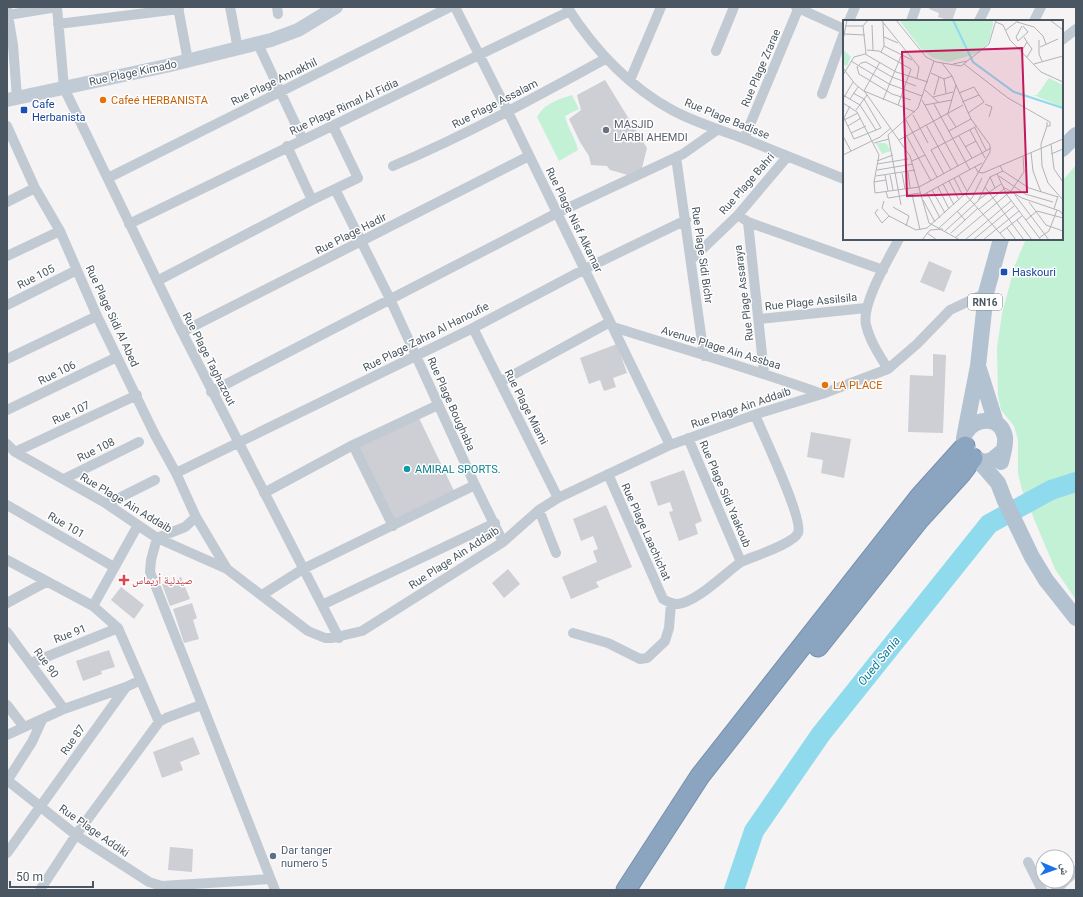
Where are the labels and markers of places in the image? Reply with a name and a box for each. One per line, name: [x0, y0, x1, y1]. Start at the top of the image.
place label: Cafeé HERBANISTA: [111, 94, 209, 107]
marker: Cafeé HERBANISTA: [98, 95, 108, 105]
place label: Cafe Herbanista: [32, 98, 86, 124]
marker: Cafe Herbanista: [19, 105, 29, 115]
place label: MASJID LARBI AHEMDI: [614, 118, 688, 144]
marker: MASJID LARBI AHEMDI: [601, 125, 611, 135]
place label: Haskouri: [1012, 266, 1056, 279]
marker: Haskouri: [999, 267, 1009, 277]
place label: LA PLACE: [833, 379, 882, 392]
marker: LA PLACE: [820, 380, 830, 390]
place label: AMIRAL SPORTS.: [415, 463, 501, 476]
marker: AMIRAL SPORTS.: [402, 464, 412, 474]
place label: صيدلية أريماس: [132, 573, 193, 587]
marker: صيدلية أريماس: [119, 575, 129, 585]
place label: Dar tanger numero 5: [281, 844, 332, 870]
marker: Dar tanger numero 5: [268, 851, 278, 861]

